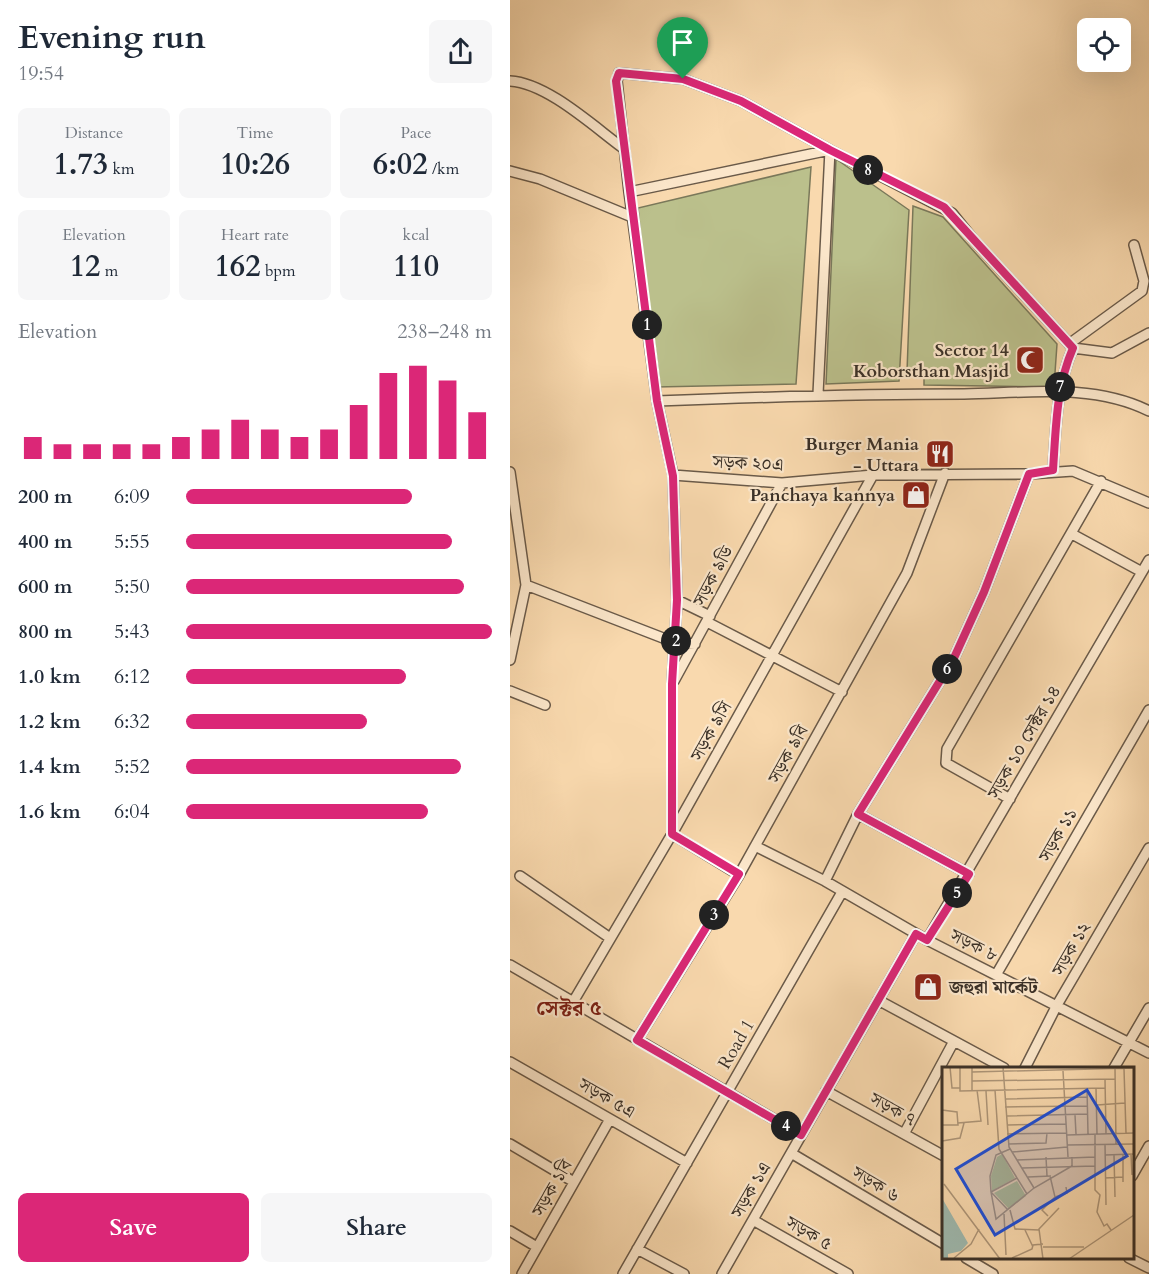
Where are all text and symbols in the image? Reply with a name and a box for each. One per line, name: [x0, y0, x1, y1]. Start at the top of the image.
text: Evening run: [18, 15, 206, 60]
pin: [657, 17, 708, 79]
map controls: [1077, 18, 1131, 72]
button: locate: [1077, 18, 1131, 72]
button: share: [429, 20, 492, 83]
icon: arrive: [666, 26, 699, 59]
text: 19:54: [18, 60, 64, 87]
text: Distance: [65, 122, 123, 144]
text: Time: [236, 122, 274, 144]
text: Pace: [401, 122, 431, 144]
text: 1.73: [53, 144, 108, 185]
text: 10:26: [220, 144, 290, 185]
text: 6:02: [373, 144, 428, 185]
pin: 8: [853, 155, 883, 185]
text: km: [108, 158, 135, 180]
text: /km: [428, 158, 459, 180]
text: 8: [864, 159, 872, 181]
text: Elevation: [62, 224, 126, 246]
text: Heart rate: [221, 224, 289, 246]
text: kcal: [403, 224, 429, 246]
text: 12: [70, 246, 100, 287]
text: 162: [214, 246, 261, 287]
text: 110: [393, 246, 439, 287]
text: m: [100, 260, 118, 282]
text: bpm: [261, 260, 296, 282]
pin: 1: [632, 310, 662, 340]
text: 1: [643, 314, 651, 336]
text: Elevation: [18, 318, 97, 345]
text: 238–248 m: [397, 318, 492, 345]
place label: Sector 14 Koborsthan Masjid: [853, 338, 1010, 384]
mosque icon: Sector 14 Koborsthan Masjid: [1014, 344, 1046, 376]
pin: 7: [1045, 372, 1075, 402]
text: 7: [1056, 376, 1064, 398]
place label: Burger Mania - Uttara: [805, 432, 919, 478]
restaurant icon: Burger Mania - Uttara: [924, 438, 956, 470]
street label: সড়ক ২০এ: [711, 449, 784, 478]
shop icon: Panchaya kannya: [900, 479, 932, 511]
text: 200 m: [18, 483, 73, 510]
text: 6:09: [114, 483, 150, 510]
place label: Panchaya kannya: [750, 483, 895, 508]
text: 400 m: [18, 528, 73, 555]
text: 5:55: [114, 528, 150, 555]
street label: সড়ক ৯ডি: [687, 541, 740, 612]
text: 600 m: [18, 573, 73, 600]
text: 5:50: [114, 573, 150, 600]
text: 800 m: [18, 618, 73, 645]
text: 5:43: [114, 618, 150, 645]
pin: 2: [661, 626, 691, 656]
text: 2: [672, 630, 680, 652]
pin: 6: [932, 654, 962, 684]
text: 6: [943, 658, 951, 680]
text: 1.0 km: [18, 663, 81, 690]
text: 6:12: [114, 663, 150, 690]
street label: সড়ক ১০ সেক্টর ১৪: [981, 681, 1067, 805]
street label: সড়ক ৯সি: [684, 696, 739, 766]
text: 1.2 km: [18, 708, 81, 735]
text: 6:32: [114, 708, 150, 735]
street label: সড়ক ৯বি: [762, 720, 815, 789]
text: 1.4 km: [18, 753, 81, 780]
text: 5:52: [114, 753, 150, 780]
text: 1.6 km: [18, 798, 81, 825]
text: 6:04: [114, 798, 150, 825]
street label: সড়ক ১১: [1032, 804, 1084, 868]
pin: 5: [942, 878, 972, 908]
text: 5: [953, 882, 961, 904]
pin: 3: [699, 900, 729, 930]
text: 3: [710, 904, 718, 926]
street label: সড়ক ১২: [1046, 917, 1097, 981]
street label: সড়ক ৮: [945, 922, 1002, 968]
shop icon: জহুরা মার্কেট: [912, 971, 944, 1003]
place label: জহুরা মার্কেট: [948, 975, 1039, 1000]
district label: সেক্টর ৫: [536, 994, 602, 1023]
street label: Road 1: [712, 1015, 761, 1074]
inset map: [942, 1067, 1134, 1259]
street label: সড়ক ৫এ: [573, 1072, 640, 1125]
street label: সড়ক ৭: [864, 1086, 921, 1132]
pin: 4: [771, 1111, 801, 1141]
text: 4: [782, 1115, 790, 1137]
street label: সড়ক ১বি: [526, 1154, 579, 1222]
street label: সড়ক ১এ: [725, 1158, 777, 1224]
street label: সড়ক ৬: [846, 1160, 904, 1208]
button: Save: [18, 1193, 249, 1262]
button: Share: [261, 1193, 492, 1262]
street label: সড়ক ৫: [780, 1210, 837, 1257]

